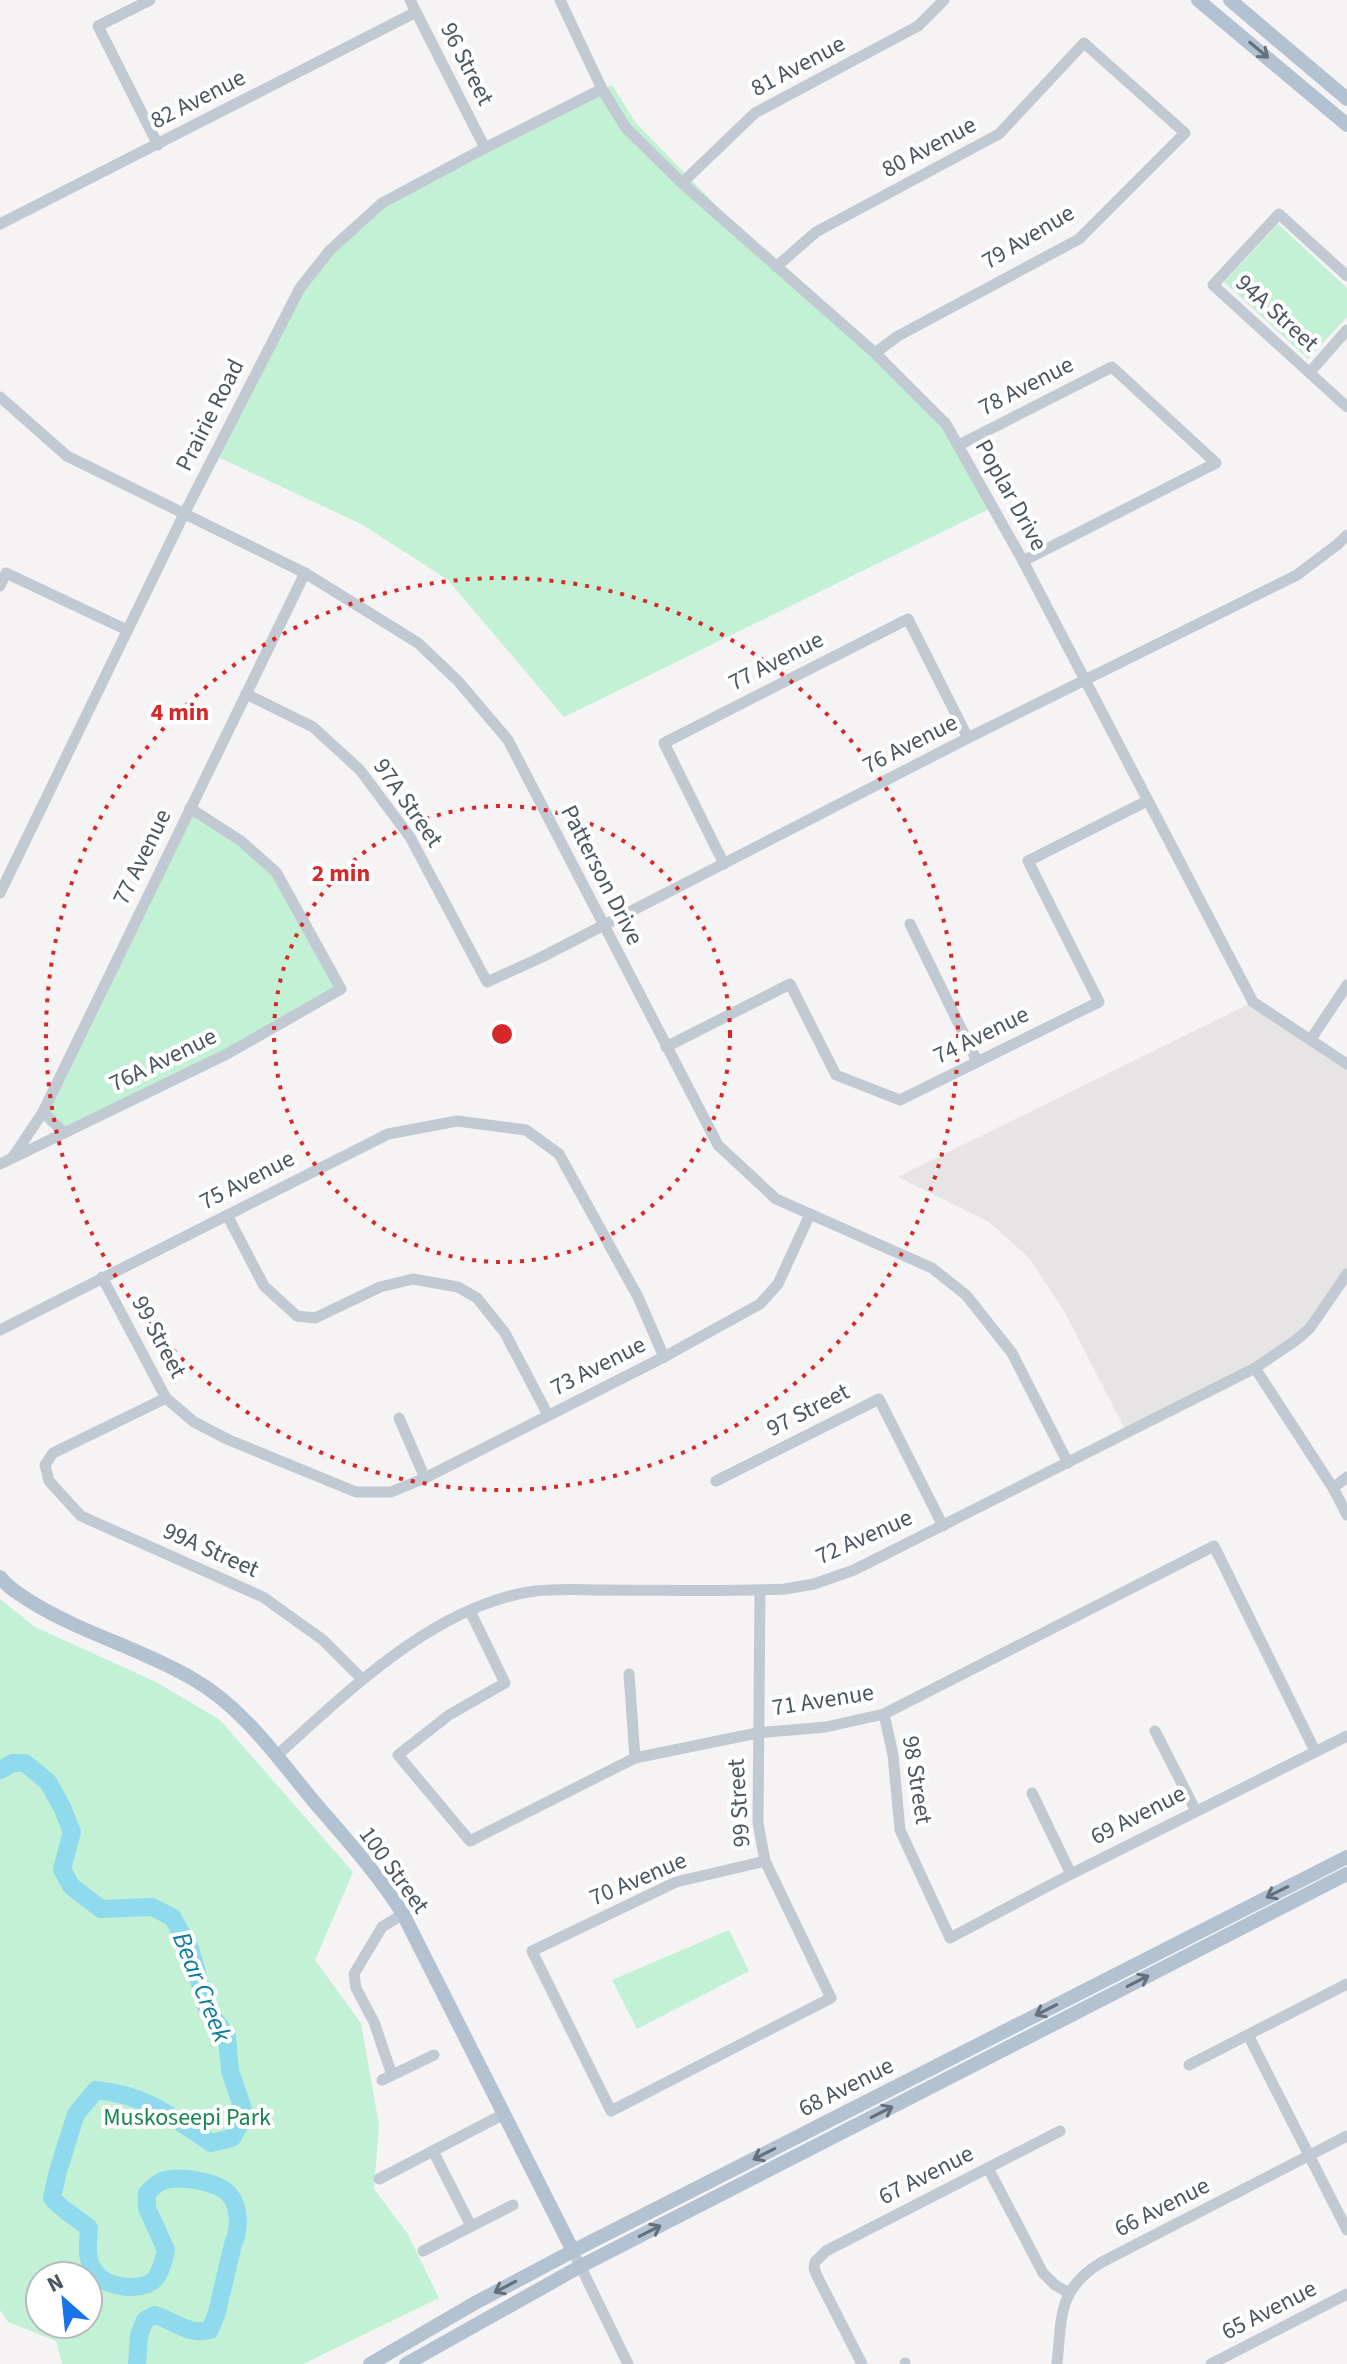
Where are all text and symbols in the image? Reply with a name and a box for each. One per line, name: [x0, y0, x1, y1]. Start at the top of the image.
street label: 96 Street: [431, 16, 503, 112]
street label: 81 Avenue: [744, 26, 852, 106]
one-way arrow: [1248, 41, 1268, 59]
street label: 82 Avenue: [144, 60, 252, 138]
street label: 80 Avenue: [875, 107, 983, 187]
street label: 79 Avenue: [975, 196, 1081, 278]
street label: 94A Street: [1227, 266, 1327, 360]
street label: 78 Avenue: [972, 347, 1080, 425]
street label: Prairie Road: [167, 353, 253, 477]
street label: Poplar Drive: [966, 433, 1056, 557]
street label: 77 Avenue: [722, 622, 830, 700]
text: 4 min: [151, 695, 209, 730]
street label: 76 Avenue: [856, 705, 964, 783]
street label: 97A Street: [364, 751, 452, 855]
street label: Patterson Drive: [552, 799, 652, 951]
street label: 77 Avenue: [104, 803, 180, 911]
text: 2 min: [312, 856, 370, 891]
street label: 74 Avenue: [927, 997, 1035, 1073]
street label: 76A Avenue: [103, 1019, 223, 1101]
centre of rings: [488, 1020, 516, 1048]
street label: 75 Avenue: [193, 1141, 301, 1219]
street label: 99 Street: [123, 1290, 195, 1384]
street label: 73 Avenue: [544, 1327, 652, 1405]
street label: 97 Street: [760, 1374, 856, 1446]
street label: 72 Avenue: [810, 1500, 918, 1574]
street label: 99A Street: [157, 1513, 265, 1587]
street label: 71 Avenue: [770, 1675, 876, 1725]
street label: 98 Street: [893, 1733, 941, 1827]
street label: 99 Street: [718, 1757, 760, 1849]
street label: 69 Avenue: [1084, 1776, 1192, 1854]
street label: 100 Street: [350, 1819, 438, 1921]
street label: 70 Avenue: [584, 1843, 692, 1915]
one-way arrow: [1266, 1885, 1290, 1901]
water label: Bear Creek: [163, 1926, 241, 2048]
one-way arrow: [1126, 1973, 1150, 1989]
one-way arrow: [1034, 2003, 1058, 2019]
street label: 68 Avenue: [792, 2048, 900, 2126]
park label: Muskoseepi Park: [103, 2100, 271, 2135]
one-way arrow: [869, 2104, 893, 2120]
street label: 67 Avenue: [872, 2136, 980, 2214]
one-way arrow: [753, 2146, 777, 2162]
street label: 66 Avenue: [1108, 2168, 1216, 2246]
one-way arrow: [638, 2222, 662, 2238]
north arrow: [24, 2260, 104, 2340]
text: N: [42, 2265, 69, 2301]
street label: 65 Avenue: [1215, 2271, 1323, 2349]
one-way arrow: [493, 2280, 517, 2296]

